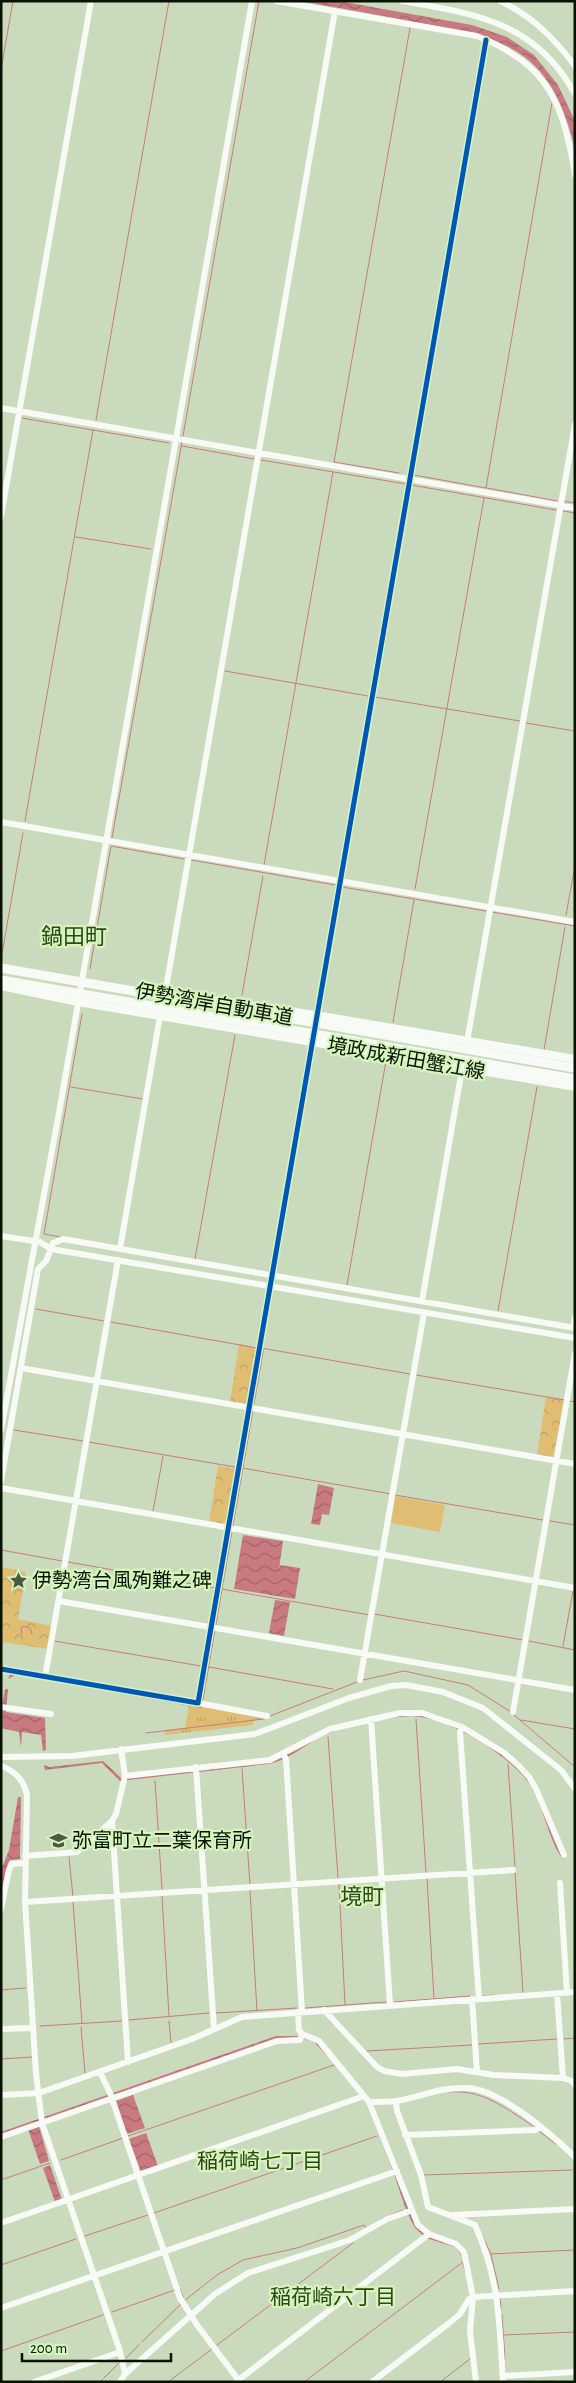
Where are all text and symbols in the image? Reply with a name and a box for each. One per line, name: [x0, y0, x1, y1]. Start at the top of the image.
district label: 鍋田町: [41, 925, 107, 948]
street label: 伊勢湾岸自動車道: [133, 979, 295, 1029]
street label: 境政成新田蟹江線: [325, 1033, 487, 1083]
place label: 伊勢湾台風殉難之碑: [32, 1569, 212, 1591]
place icon: 伊勢湾台風殉難之碑: [8, 1571, 28, 1591]
place label: 弥富町立二葉保育所: [72, 1829, 252, 1851]
school or university icon: 弥富町立二葉保育所: [48, 1831, 68, 1851]
district label: 境町: [340, 1885, 384, 1908]
district label: 稲荷崎七丁目: [197, 2150, 323, 2172]
district label: 稲荷崎六丁目: [270, 2286, 396, 2308]
scale bar: [22, 2330, 171, 2362]
text: 200 m: [30, 2341, 67, 2356]

